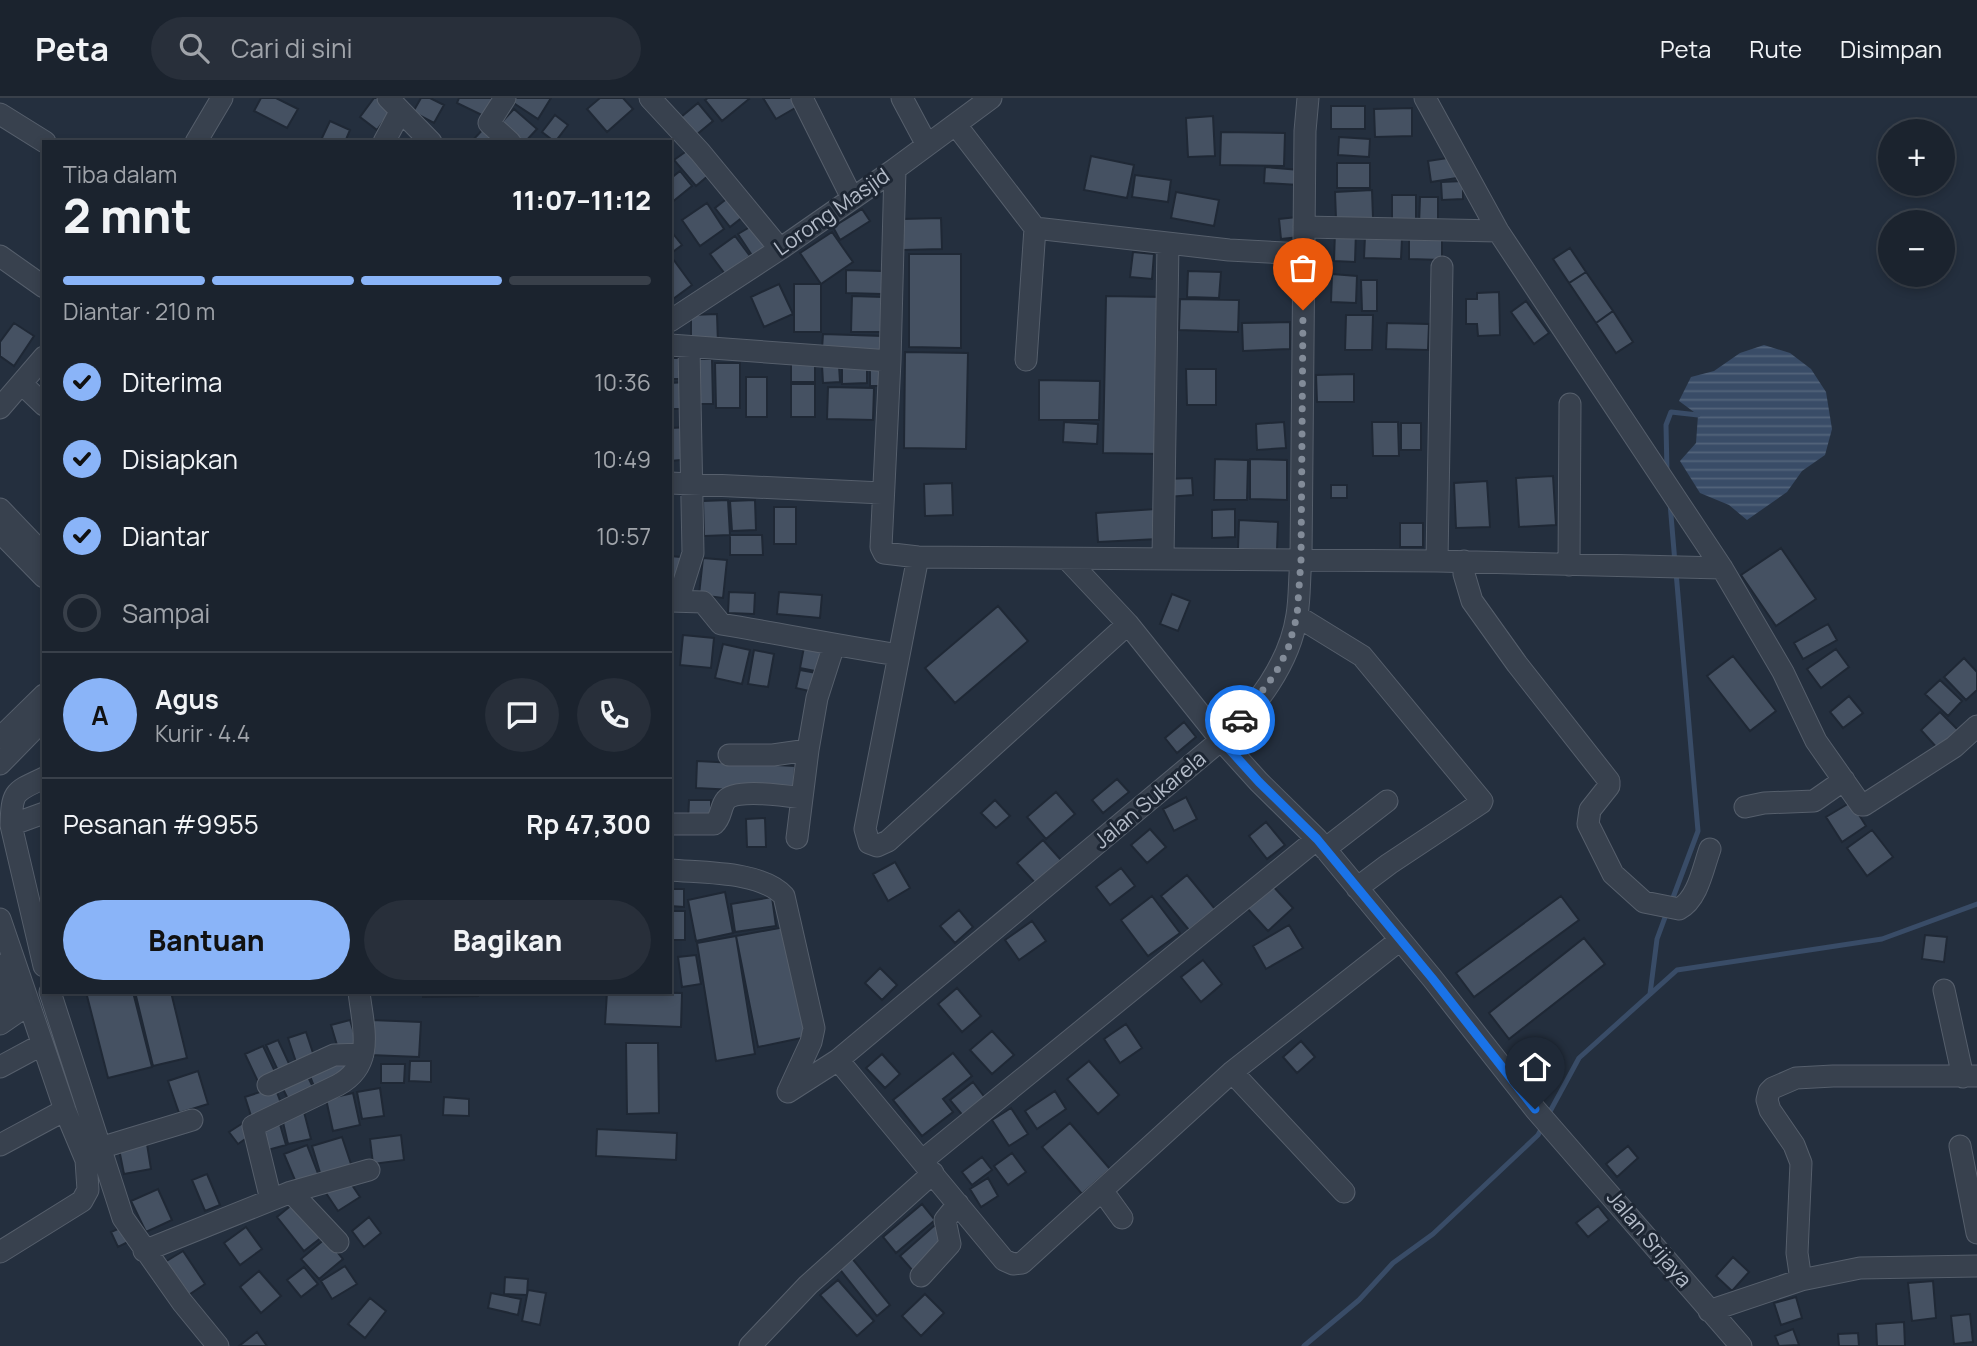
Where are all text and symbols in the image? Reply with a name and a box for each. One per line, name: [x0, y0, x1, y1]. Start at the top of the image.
search box: [151, 17, 641, 80]
text: Peta: [35, 26, 109, 71]
icon: search: [175, 29, 213, 67]
text: Cari di sini: [231, 30, 353, 66]
text: Peta: [1660, 32, 1711, 65]
text: Rute: [1749, 32, 1802, 65]
text: Disimpan: [1840, 32, 1942, 65]
map controls: [1878, 119, 1955, 287]
button: +: [1878, 119, 1955, 196]
text: Tiba dalam: [63, 158, 177, 190]
street label: Lorong Masjid: [768, 161, 895, 261]
text: 11:07–11:12: [512, 182, 651, 218]
text: 2 mnt: [63, 184, 192, 247]
button: −: [1878, 210, 1955, 287]
pin: [1273, 238, 1333, 310]
icon: bag: [1284, 249, 1322, 287]
text: Diantar · 210 m: [63, 295, 215, 327]
icon: check: [63, 363, 101, 401]
text: Diterima: [122, 364, 223, 400]
text: 10:36: [594, 366, 651, 398]
icon: check: [63, 440, 101, 478]
text: Disiapkan: [122, 441, 238, 477]
text: 10:49: [594, 443, 651, 475]
icon: check: [63, 517, 101, 555]
text: Diantar: [122, 518, 210, 554]
text: 10:57: [596, 520, 651, 552]
text: Sampai: [122, 595, 210, 631]
button: chat: [485, 678, 559, 752]
button: phone: [577, 678, 651, 752]
text: Agus: [155, 681, 219, 717]
courier: [1205, 685, 1275, 755]
text: A: [91, 697, 109, 733]
icon: car: [1221, 701, 1259, 739]
text: Kurir · 4.4: [155, 717, 250, 749]
street label: Jalan Sukarela: [1087, 744, 1211, 854]
text: Pesanan #9955: [63, 806, 259, 842]
text: Rp 47,300: [526, 806, 651, 842]
button: Bantuan: [63, 900, 350, 980]
button: Bagikan: [364, 900, 651, 980]
pin: [1505, 1037, 1565, 1109]
icon: home: [1516, 1048, 1554, 1086]
street label: Jalan Srijaya: [1601, 1184, 1699, 1293]

